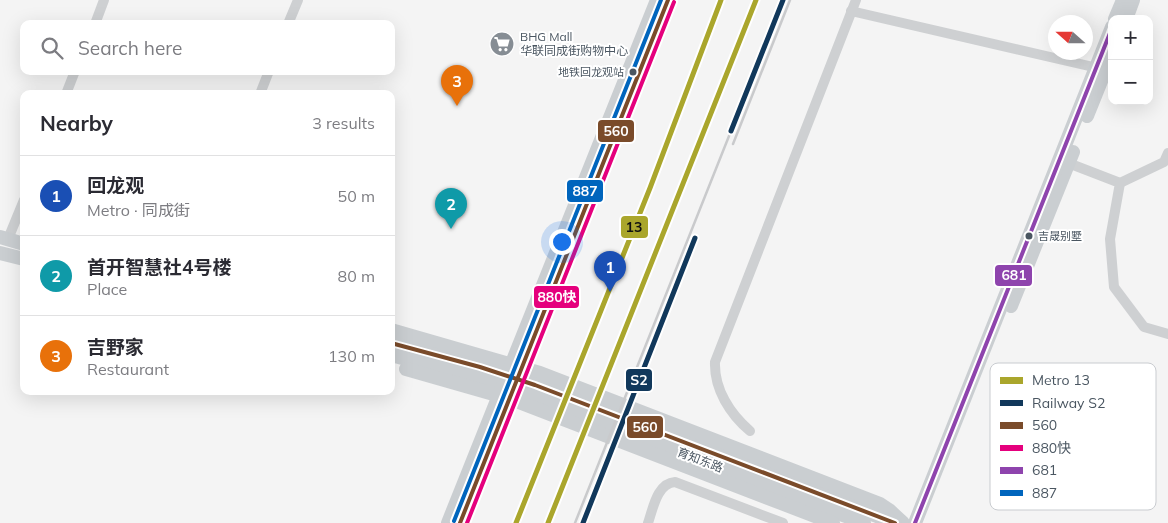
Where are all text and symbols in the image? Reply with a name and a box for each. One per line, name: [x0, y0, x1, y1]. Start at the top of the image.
north arrow: [1048, 15, 1093, 60]
map controls: [1108, 15, 1153, 105]
button: +: [1108, 15, 1153, 60]
search box: [20, 20, 395, 75]
place label: BHG Mall 华联同成街购物中心: [520, 29, 628, 58]
supermarket icon: BHG Mall 华联同成街购物中心: [489, 31, 515, 57]
icon: search: [38, 34, 66, 62]
text: Search here: [78, 36, 182, 60]
button: −: [1108, 60, 1153, 105]
pin: 3: [441, 65, 473, 106]
place label: 地铁回龙观站: [558, 65, 624, 79]
marker: 地铁回龙观站: [628, 67, 638, 77]
text: Nearby: [40, 110, 113, 136]
text: 3 results: [312, 113, 375, 133]
line badge: 560: [597, 119, 635, 143]
text: 560: [603, 122, 629, 140]
text: 回龙观: [87, 173, 144, 197]
line badge: 887: [566, 179, 604, 203]
text: 887: [572, 182, 598, 200]
text: 1: [51, 186, 61, 206]
text: 50 m: [338, 186, 375, 206]
pin: 2: [435, 188, 467, 229]
text: Metro · 同成街: [87, 200, 190, 220]
line badge: 13: [620, 215, 649, 239]
text: 13: [626, 218, 642, 236]
your location: [549, 229, 575, 255]
place label: 吉晟别墅: [1038, 229, 1082, 243]
marker: 吉晟别墅: [1024, 231, 1034, 241]
pin: 1: [594, 251, 626, 292]
text: 首开智慧社4号楼: [87, 255, 231, 279]
line badge: 681: [994, 264, 1033, 287]
text: 2: [51, 266, 61, 286]
text: 80 m: [338, 266, 375, 286]
text: 681: [1001, 266, 1027, 284]
text: Place: [87, 279, 127, 299]
line badge: 880快: [533, 285, 580, 309]
text: 880快: [537, 288, 577, 306]
text: 吉野家: [87, 335, 144, 359]
text: 3: [51, 346, 61, 366]
text: 130 m: [328, 346, 375, 366]
text: Restaurant: [87, 359, 169, 379]
legend: [990, 363, 1156, 510]
line badge: S2: [625, 368, 653, 392]
text: S2: [630, 371, 648, 389]
text: Metro 13: [1032, 371, 1090, 389]
text: Railway S2: [1032, 394, 1105, 412]
line badge: 560: [626, 415, 664, 439]
text: 560: [1032, 416, 1057, 434]
text: 560: [632, 418, 658, 436]
text: 880快: [1032, 439, 1071, 457]
street label: 育知东路: [675, 444, 725, 475]
text: 681: [1032, 461, 1057, 479]
text: 887: [1032, 484, 1057, 502]

